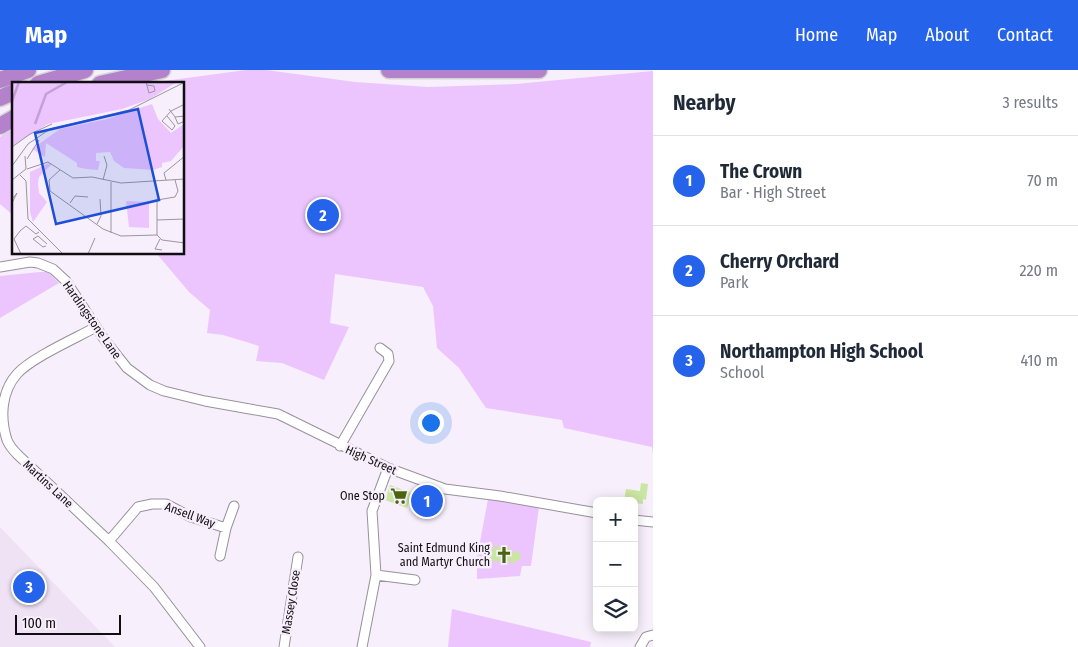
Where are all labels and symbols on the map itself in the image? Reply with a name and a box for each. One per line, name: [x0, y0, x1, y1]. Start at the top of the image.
inset map: [12, 82, 185, 255]
pin: 2: [307, 196, 339, 234]
street label: Hardingstone Lane: [60, 278, 124, 362]
your location: [418, 410, 444, 436]
street label: High Street: [343, 443, 399, 478]
street label: Martins Lane: [20, 457, 76, 511]
pin: 1: [411, 482, 443, 520]
supermarket icon: One Stop: [389, 486, 409, 506]
place label: One Stop: [340, 489, 385, 503]
street label: Ansell Way: [163, 499, 218, 531]
place label: Saint Edmund King and Martyr Church: [398, 541, 490, 569]
church icon: Saint Edmund King and Martyr Church: [494, 545, 514, 565]
pin: 3: [13, 568, 45, 606]
street label: Massey Close: [279, 569, 303, 635]
scale bar: [15, 612, 121, 635]

